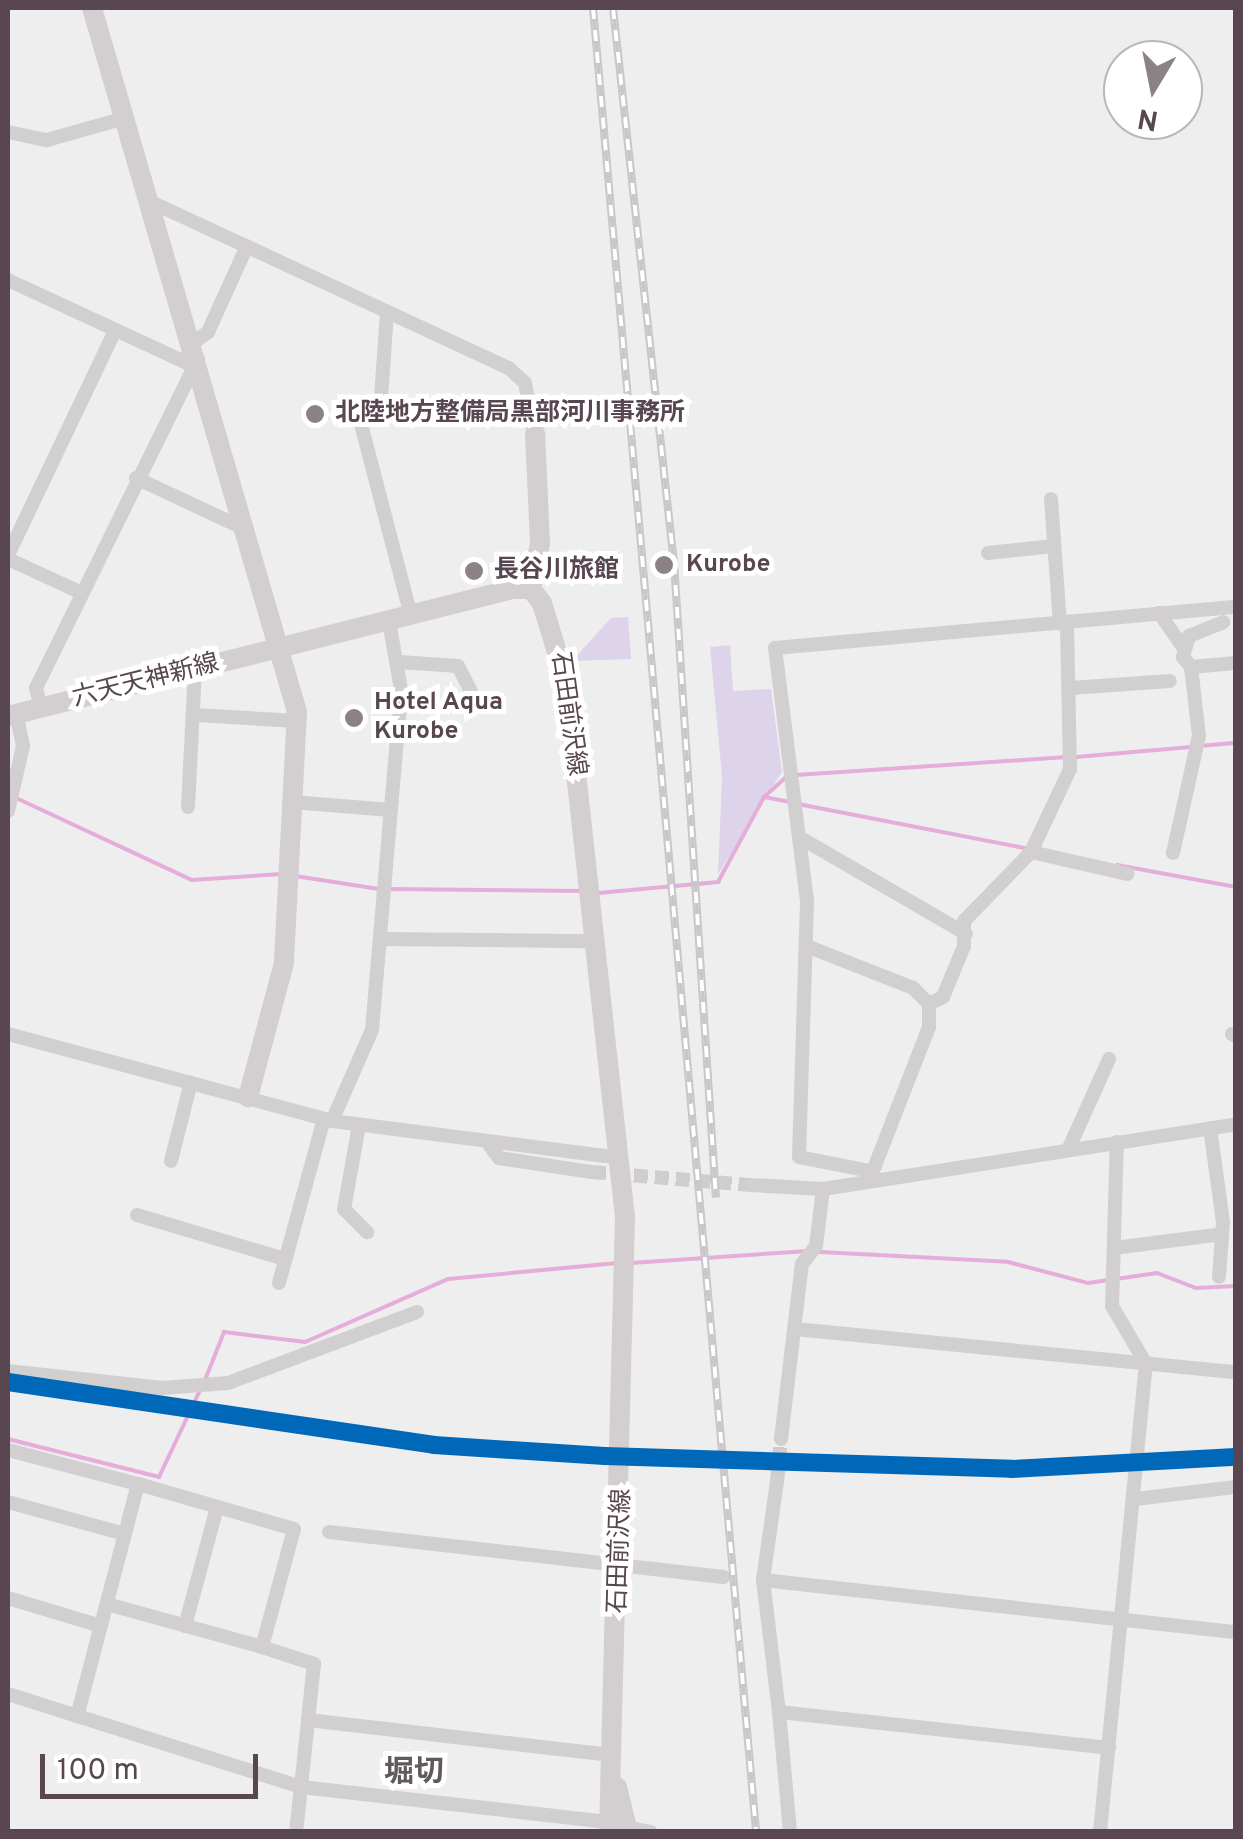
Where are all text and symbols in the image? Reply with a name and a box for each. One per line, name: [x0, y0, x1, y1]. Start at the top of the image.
north arrow: [1103, 40, 1203, 140]
text: N: [1135, 98, 1161, 137]
place label: 北陸地方整備局黒部河川事務所: [335, 399, 685, 429]
marker: 北陸地方整備局黒部河川事務所: [304, 403, 326, 425]
place label: Kurobe: [686, 550, 770, 580]
marker: Kurobe: [651, 552, 677, 578]
place label: 長谷川旅館: [494, 556, 619, 586]
marker: 長谷川旅館: [463, 560, 485, 582]
street label: 六天天神新線: [70, 649, 222, 715]
street label: 石田前沢線: [543, 650, 591, 778]
place label: Hotel Aqua Kurobe: [374, 689, 504, 748]
marker: Hotel Aqua Kurobe: [343, 707, 365, 729]
street label: 石田前沢線: [604, 1488, 638, 1614]
scale bar: [45, 1734, 262, 1796]
text: 100 m: [57, 1753, 139, 1790]
district label: 堀切: [384, 1756, 444, 1792]

